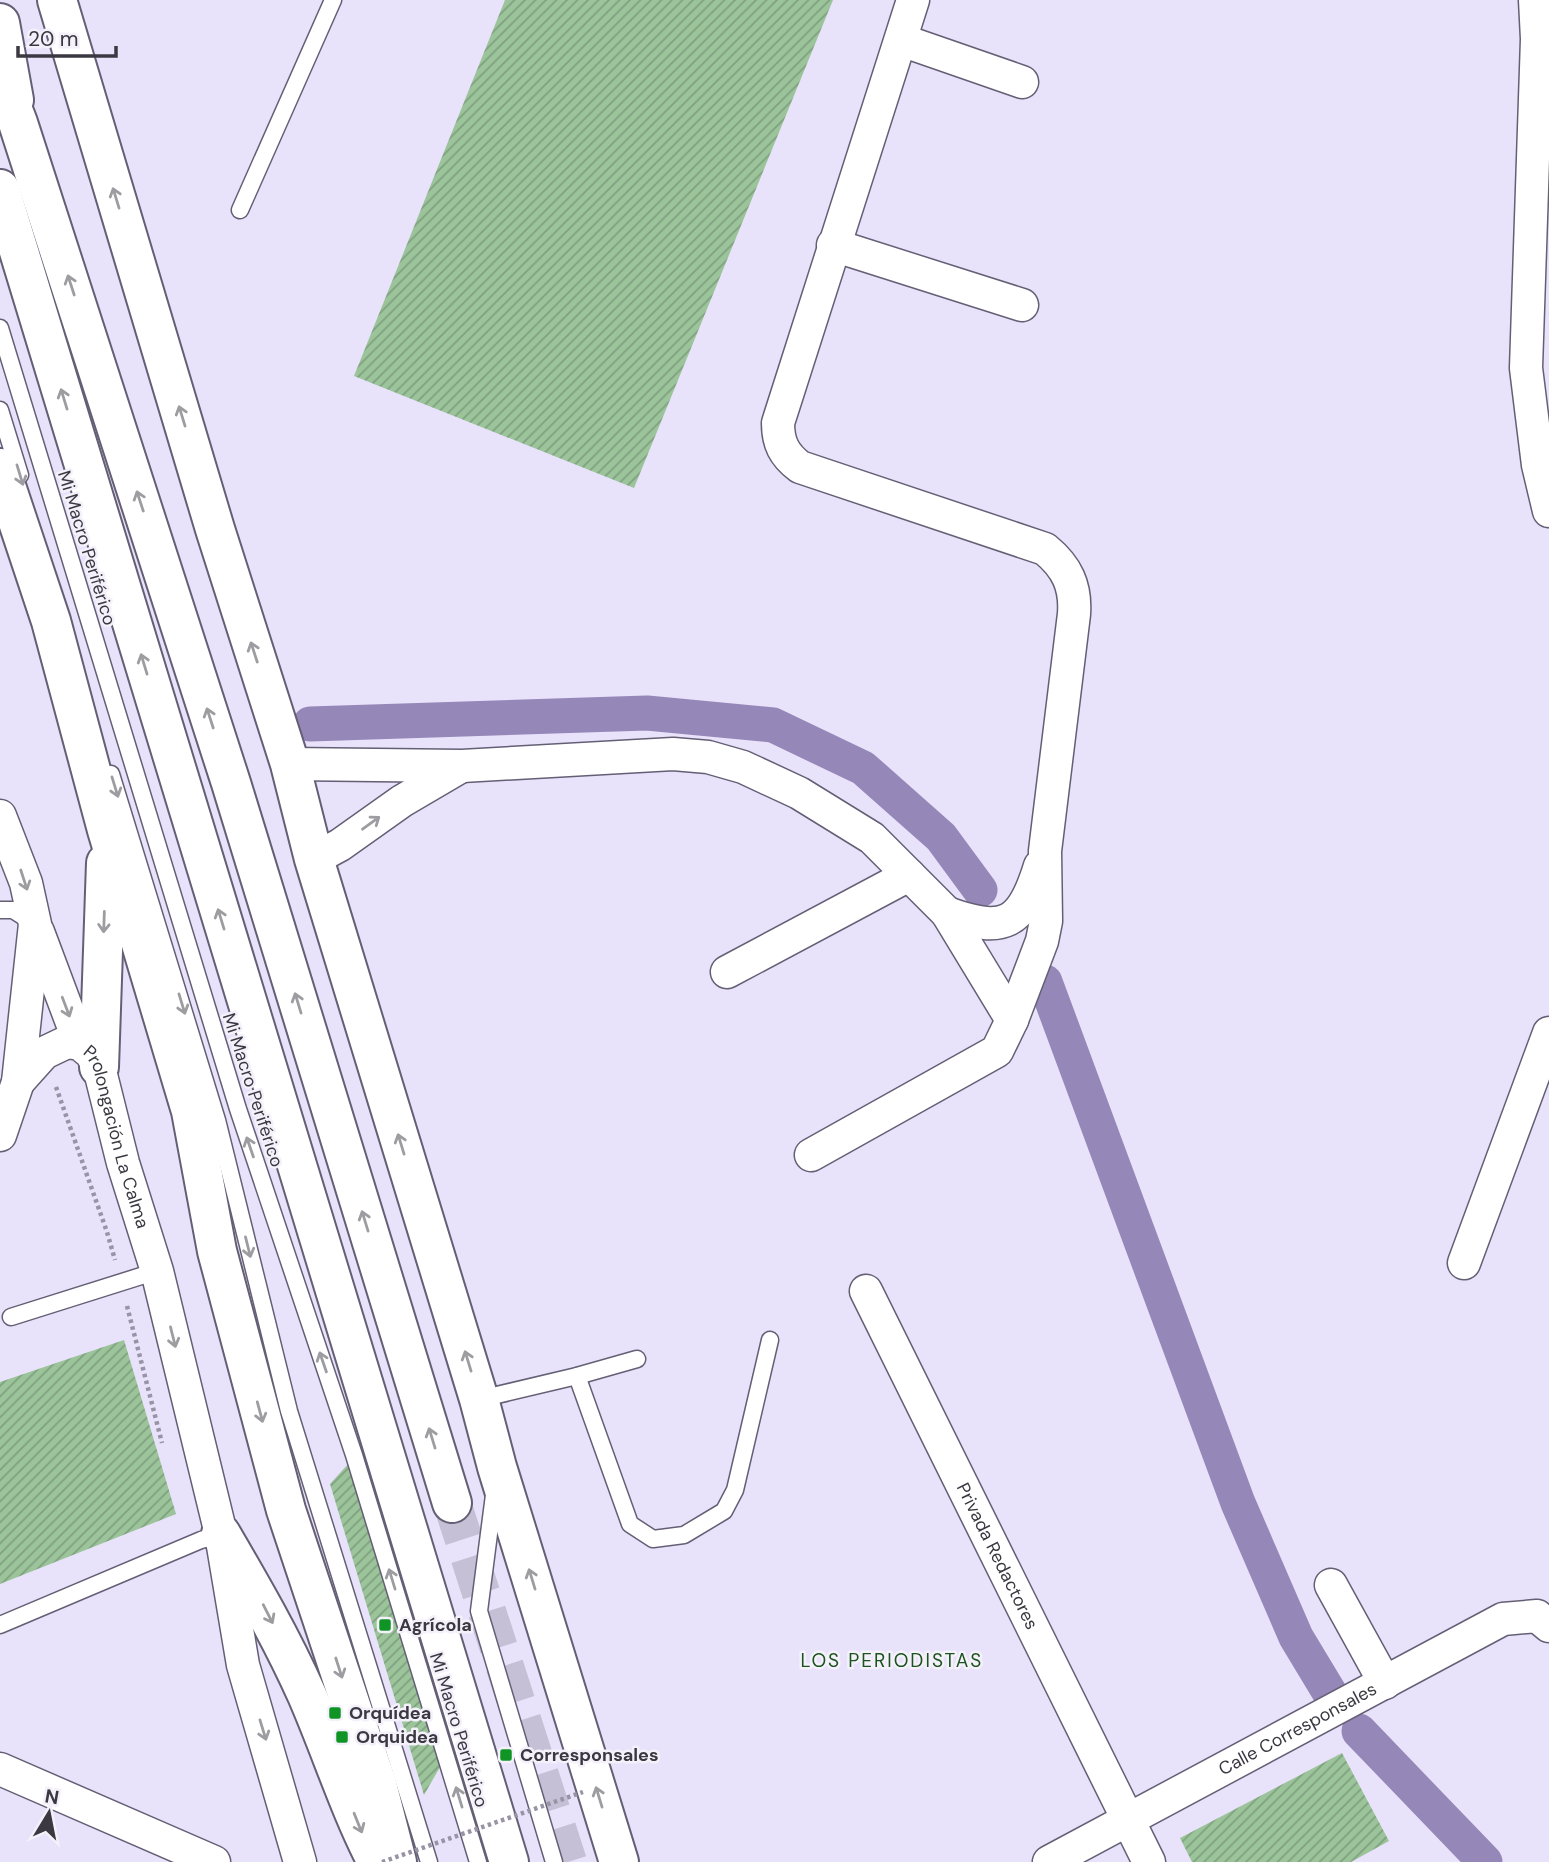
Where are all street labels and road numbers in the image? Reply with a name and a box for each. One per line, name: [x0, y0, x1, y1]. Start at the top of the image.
street label: Mi Macro Periférico: [52, 468, 122, 628]
street label: Mi Macro Periférico: [217, 1010, 289, 1170]
street label: Prolongación La Calma: [78, 1040, 155, 1231]
street label: Privada Redactores: [951, 1479, 1044, 1634]
street label: Mi Macro Periférico: [424, 1650, 494, 1810]
street label: Calle Corresponsales: [1214, 1677, 1381, 1781]

